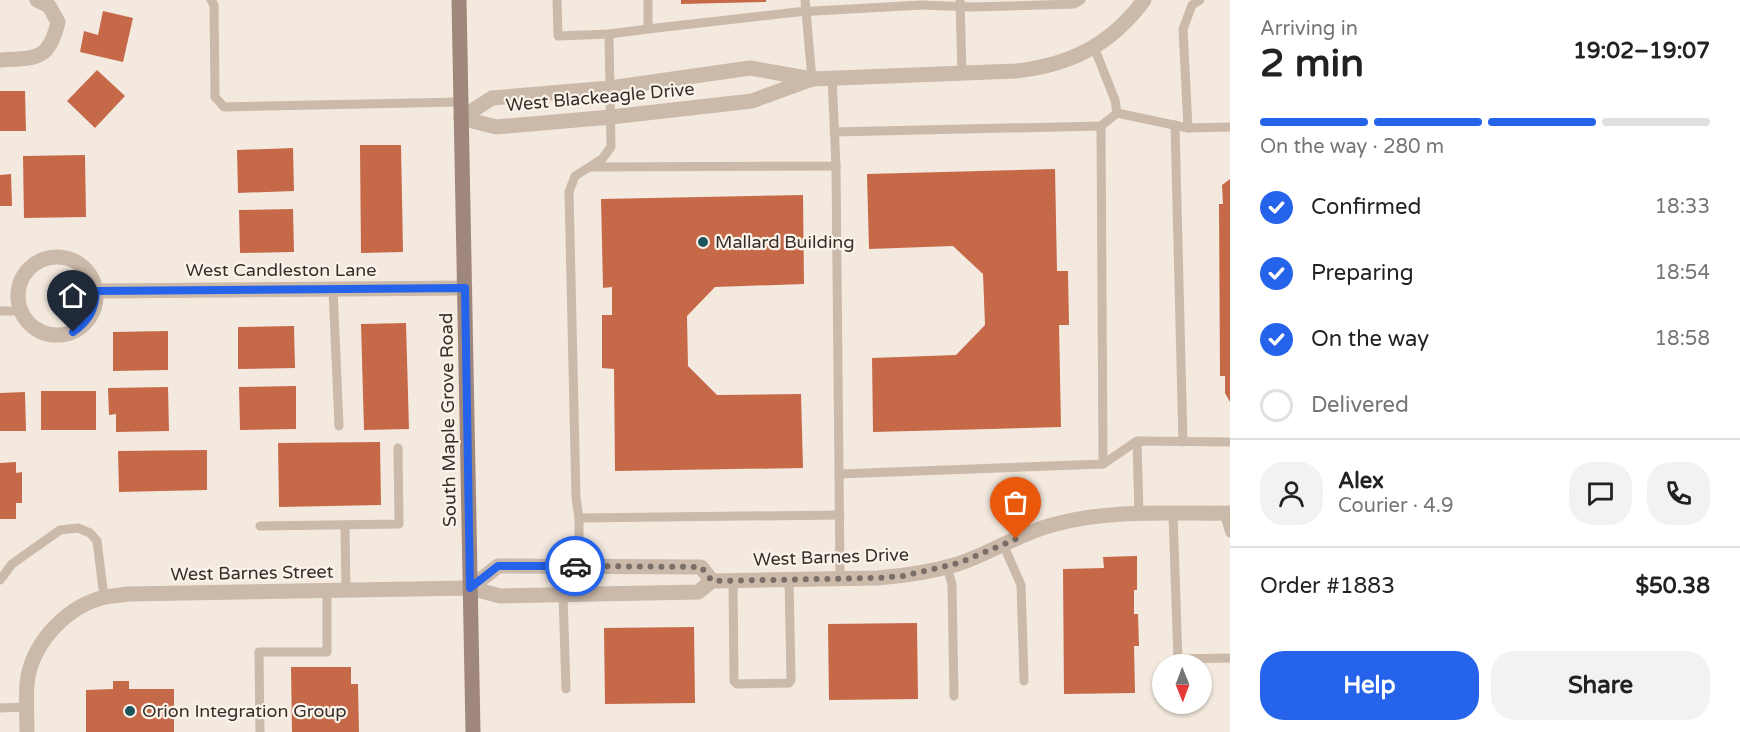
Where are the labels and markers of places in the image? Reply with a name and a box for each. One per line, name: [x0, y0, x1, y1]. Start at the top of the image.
place label: Mallard Building: [715, 231, 855, 253]
marker: Mallard Building: [696, 235, 710, 249]
pin: [47, 270, 98, 332]
pin: [990, 477, 1041, 539]
place label: Orion Integration Group: [142, 700, 347, 722]
marker: Orion Integration Group: [123, 704, 137, 718]

